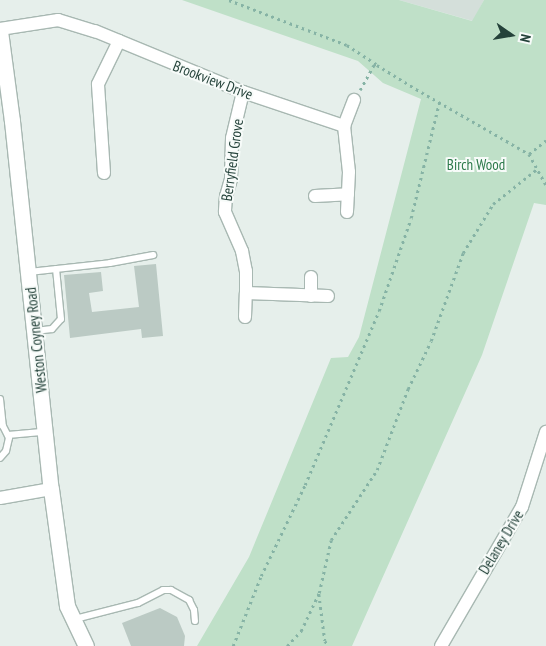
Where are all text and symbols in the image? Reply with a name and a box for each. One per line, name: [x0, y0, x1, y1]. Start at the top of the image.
north arrow: [486, 10, 536, 60]
text: N: [516, 33, 535, 44]
street label: Brookview Drive: [170, 56, 256, 104]
street label: Berryfield Grove: [217, 118, 247, 202]
park label: Birch Wood: [447, 156, 505, 174]
street label: Weston Coyney Road: [21, 286, 51, 394]
street label: Delaney Drive: [475, 506, 527, 578]

